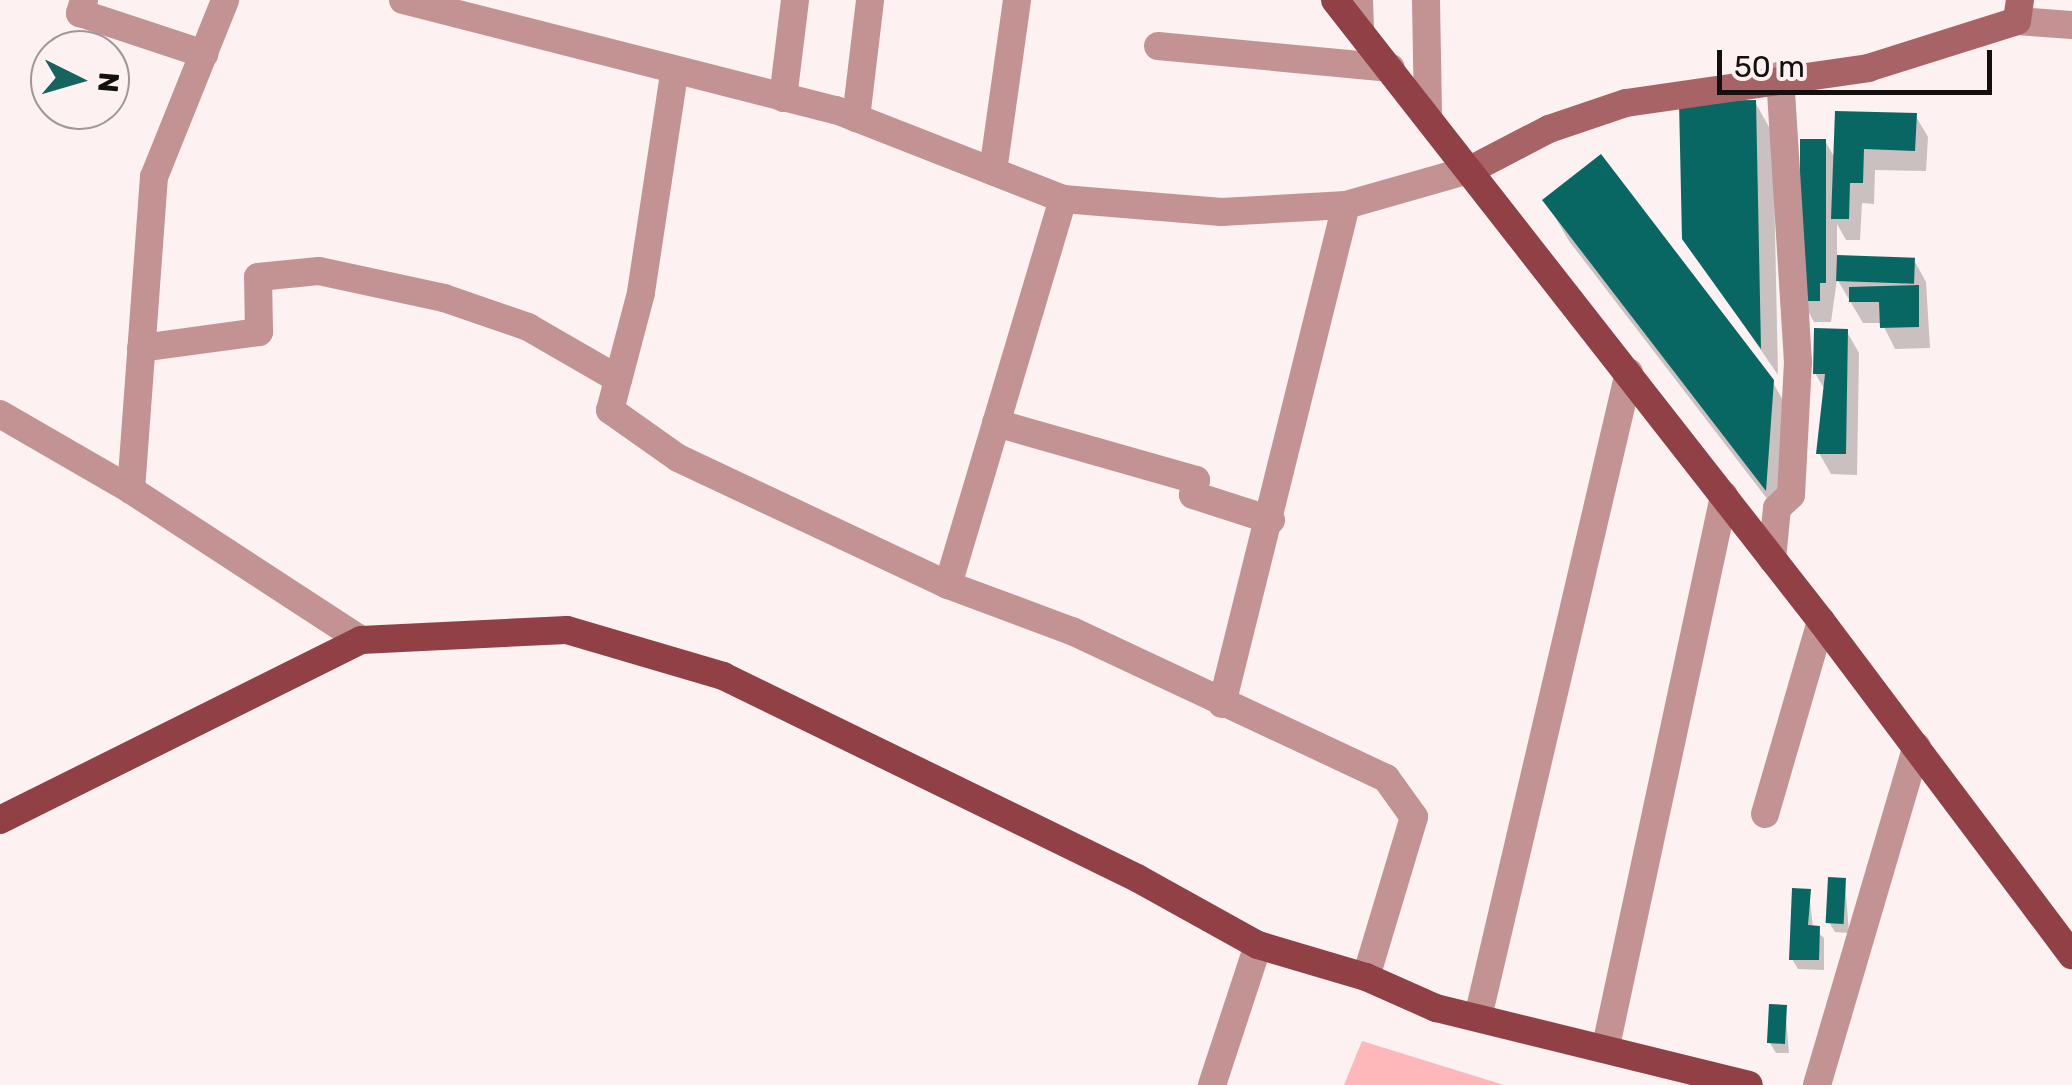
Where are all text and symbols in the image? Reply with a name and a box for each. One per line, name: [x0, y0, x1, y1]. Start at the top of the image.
north arrow: [30, 30, 130, 130]
scale bar: [1722, 30, 1997, 92]
text: 50 m: [1734, 49, 1805, 85]
text: N: [91, 71, 126, 94]

